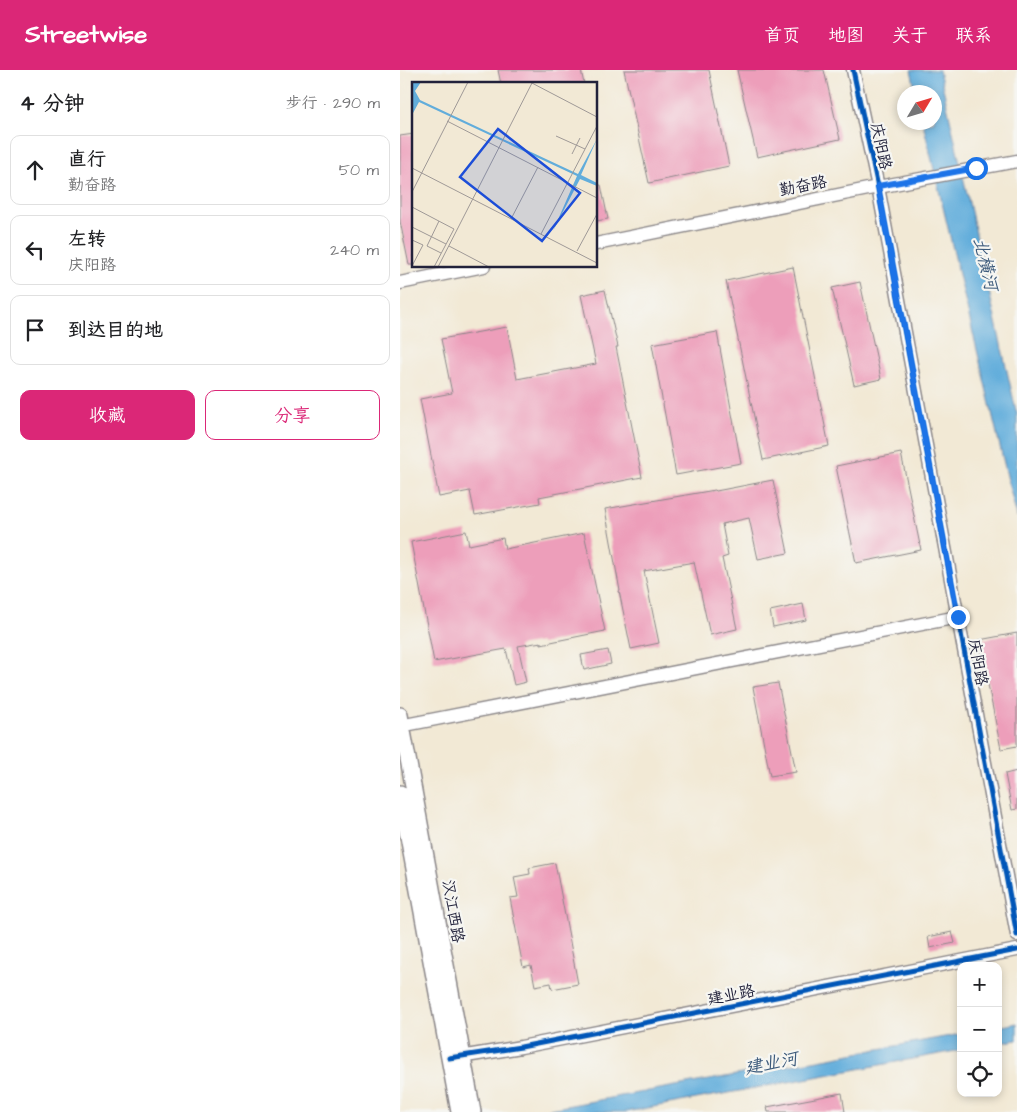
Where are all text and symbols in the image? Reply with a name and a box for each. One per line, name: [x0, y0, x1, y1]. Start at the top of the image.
text: Streetwise: [25, 18, 147, 52]
text: 首页: [764, 23, 800, 48]
text: 地图: [828, 23, 864, 48]
text: 关于: [892, 23, 928, 48]
text: 联系: [956, 23, 992, 48]
inset map: [412, 82, 598, 268]
north arrow: [897, 85, 942, 130]
text: 4 分钟: [20, 89, 85, 118]
text: 步行 · 290 m: [286, 92, 380, 114]
street label: 庆阳路: [865, 120, 897, 172]
text: 直行: [68, 146, 106, 173]
icon: ahead: [21, 156, 49, 184]
route start: [965, 157, 988, 180]
text: 50 m: [339, 159, 379, 181]
street label: 勤奋路: [778, 171, 829, 201]
text: 勤奋路: [68, 174, 116, 196]
text: 左转: [68, 226, 106, 253]
water label: 北横河: [967, 235, 1004, 296]
icon: left: [21, 236, 49, 264]
text: 240 m: [330, 239, 379, 261]
text: 庆阳路: [68, 254, 116, 276]
icon: arrive: [21, 316, 49, 344]
text: 到达目的地: [68, 317, 163, 344]
button: 收藏: [20, 390, 195, 440]
button: 分享: [205, 390, 380, 440]
route end: [947, 606, 970, 629]
street label: 庆阳路: [963, 637, 993, 688]
street label: 汉江西路: [437, 878, 469, 945]
map controls: [957, 962, 1002, 1097]
button: +: [957, 962, 1002, 1007]
street label: 建业路: [706, 980, 757, 1010]
button: −: [957, 1007, 1002, 1052]
water label: 建业河: [742, 1045, 803, 1081]
button: locate: [957, 1052, 1002, 1097]

